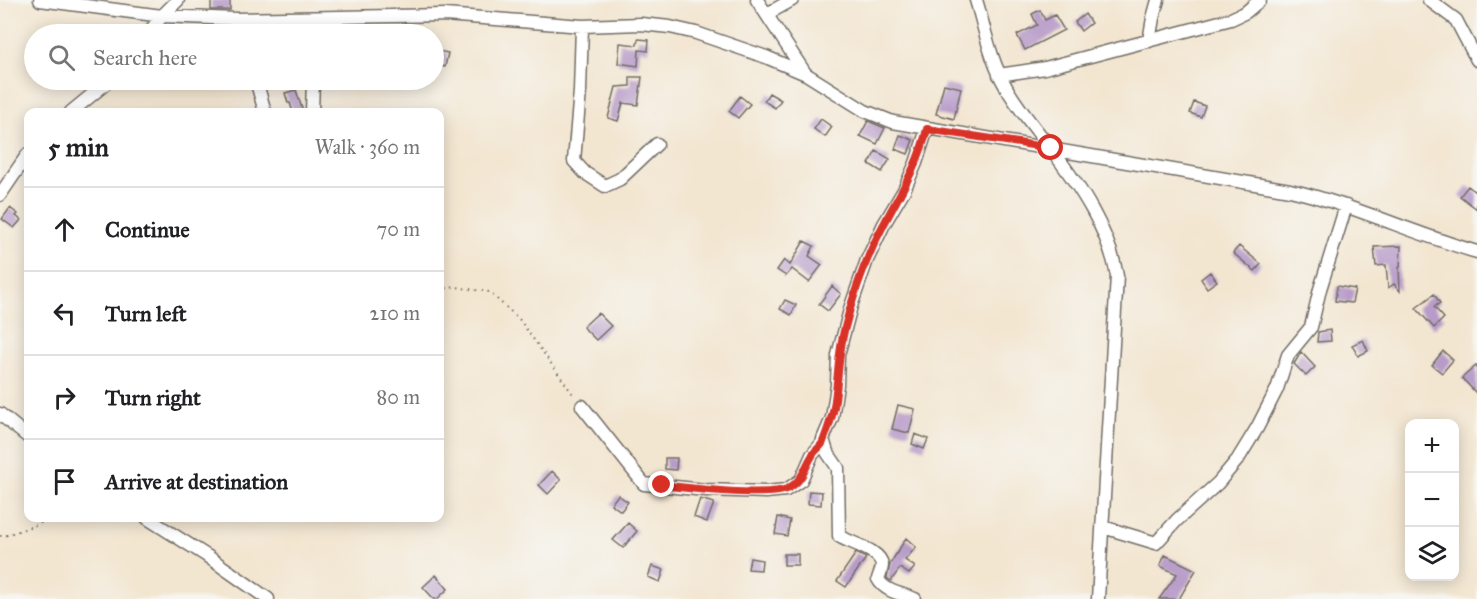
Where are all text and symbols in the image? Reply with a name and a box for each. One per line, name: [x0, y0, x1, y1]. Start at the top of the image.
search box: [24, 24, 444, 90]
icon: search: [45, 41, 78, 74]
text: Search here: [93, 44, 197, 71]
text: 5 min: [48, 131, 109, 163]
route start: [1037, 134, 1063, 160]
text: Walk · 360 m: [315, 135, 420, 159]
icon: ahead: [48, 213, 81, 246]
text: Continue: [105, 216, 190, 243]
text: 70 m: [377, 217, 420, 241]
icon: left: [48, 297, 81, 330]
text: Turn left: [105, 300, 187, 327]
text: 210 m: [370, 301, 420, 325]
icon: right: [48, 381, 81, 414]
text: Turn right: [105, 384, 201, 411]
text: 80 m: [377, 385, 420, 409]
map controls: [1405, 419, 1459, 581]
button: +: [1405, 419, 1459, 473]
icon: arrive: [48, 465, 81, 498]
text: Arrive at destination: [105, 468, 288, 495]
route end: [648, 471, 674, 497]
button: −: [1405, 473, 1459, 527]
button: layers: [1405, 527, 1459, 581]

